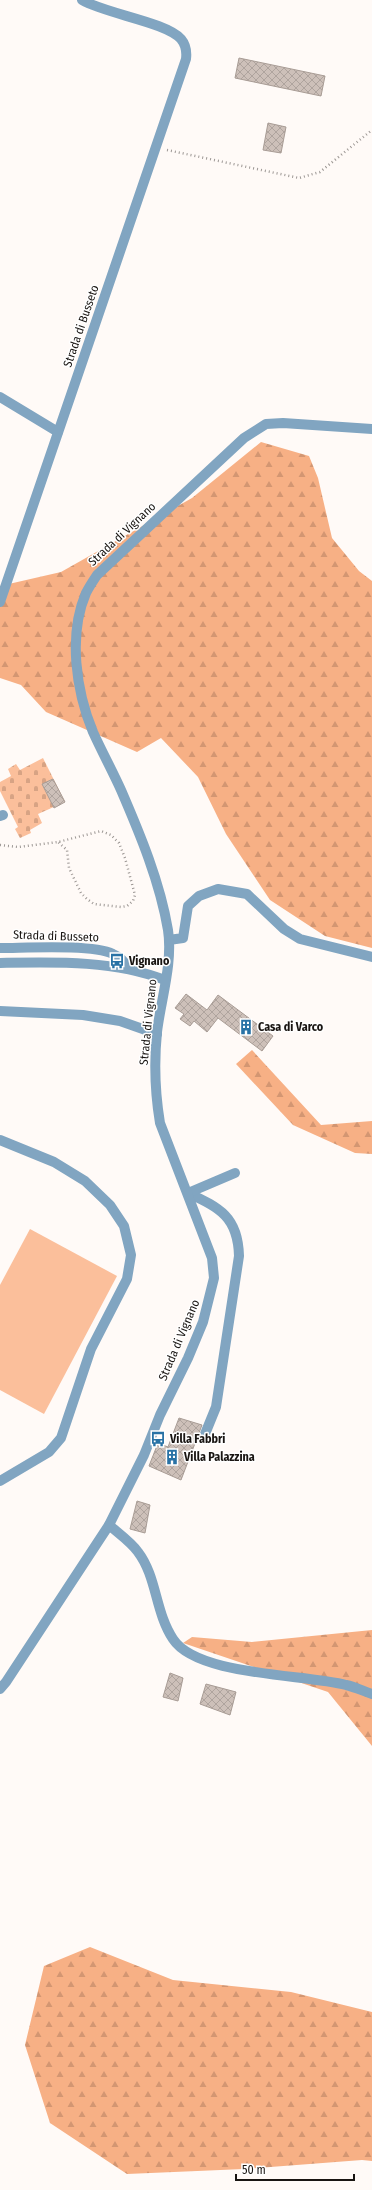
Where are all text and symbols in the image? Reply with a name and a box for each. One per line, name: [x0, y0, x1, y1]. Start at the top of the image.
street label: Strada di Busseto: [60, 283, 102, 369]
street label: Strada di Vignano: [86, 499, 158, 569]
street label: Strada di Busseto: [13, 928, 99, 944]
bus stop icon: Vignano: [108, 952, 126, 970]
place label: Vignano: [128, 954, 170, 968]
street label: Strada di Vignano: [137, 978, 159, 1066]
building icon: Casa di Varco: [237, 1018, 255, 1036]
place label: Casa di Varco: [258, 1020, 324, 1034]
street label: Strada di Vignano: [156, 1297, 202, 1383]
bus stop icon: Villa Fabbri: [149, 1430, 167, 1448]
place label: Villa Fabbri: [169, 1432, 225, 1446]
building icon: Villa Palazzina: [163, 1448, 181, 1466]
place label: Villa Palazzina: [183, 1450, 255, 1464]
scale bar: [236, 2156, 354, 2182]
text: 50 m: [242, 2163, 266, 2177]

